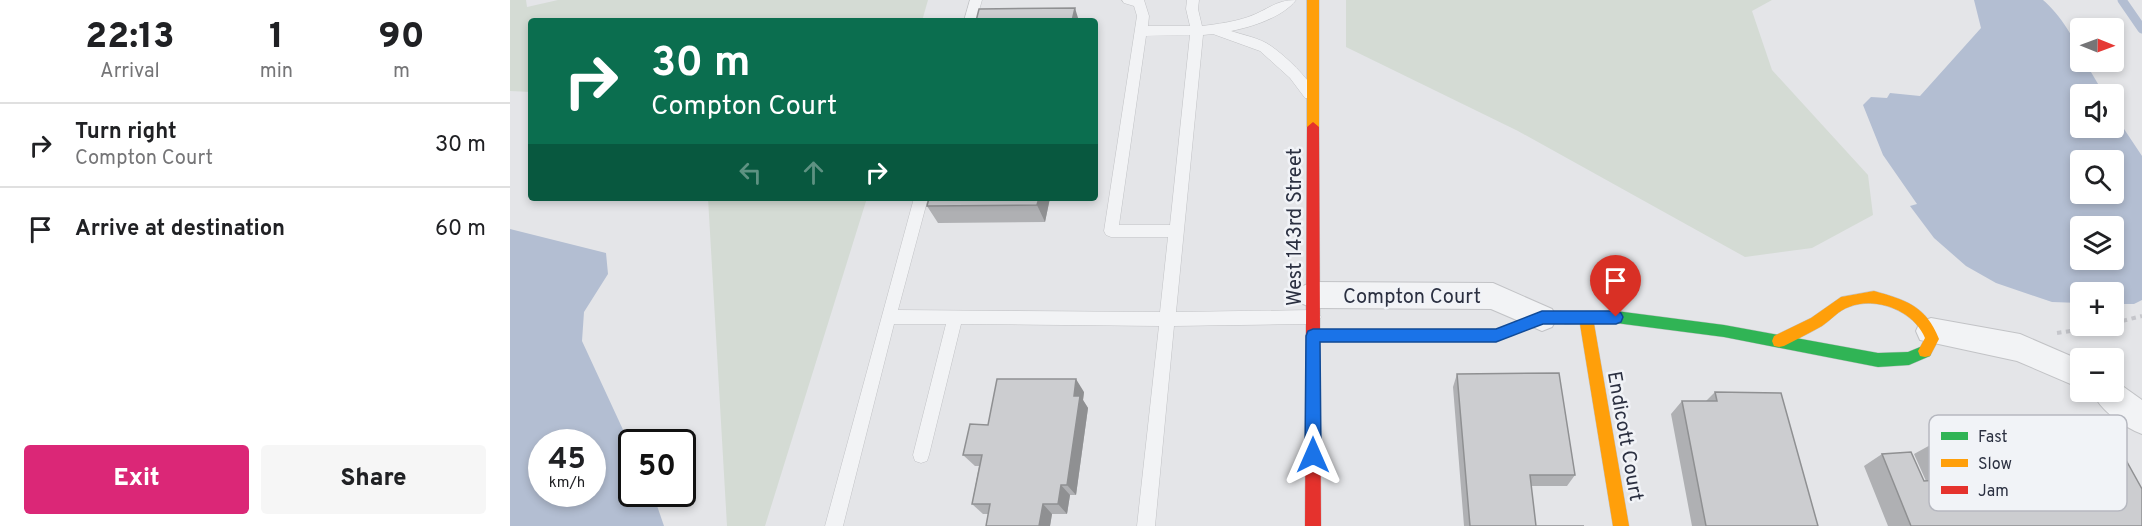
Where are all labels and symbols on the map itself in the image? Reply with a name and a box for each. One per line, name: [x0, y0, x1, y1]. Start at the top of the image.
north arrow: [2070, 18, 2124, 72]
street label: West 143rd Street: [1283, 148, 1309, 306]
pin: [1590, 255, 1641, 317]
street label: Compton Court: [1343, 285, 1481, 311]
street label: Endicott Court: [1600, 369, 1648, 503]
legend: [1929, 415, 2127, 511]
position arrow: [1281, 423, 1345, 487]
text: Fast: [1978, 428, 2008, 448]
speed limit sign: 50: [618, 429, 696, 507]
text: Slow: [1978, 455, 2012, 475]
text: Jam: [1978, 482, 2009, 502]

